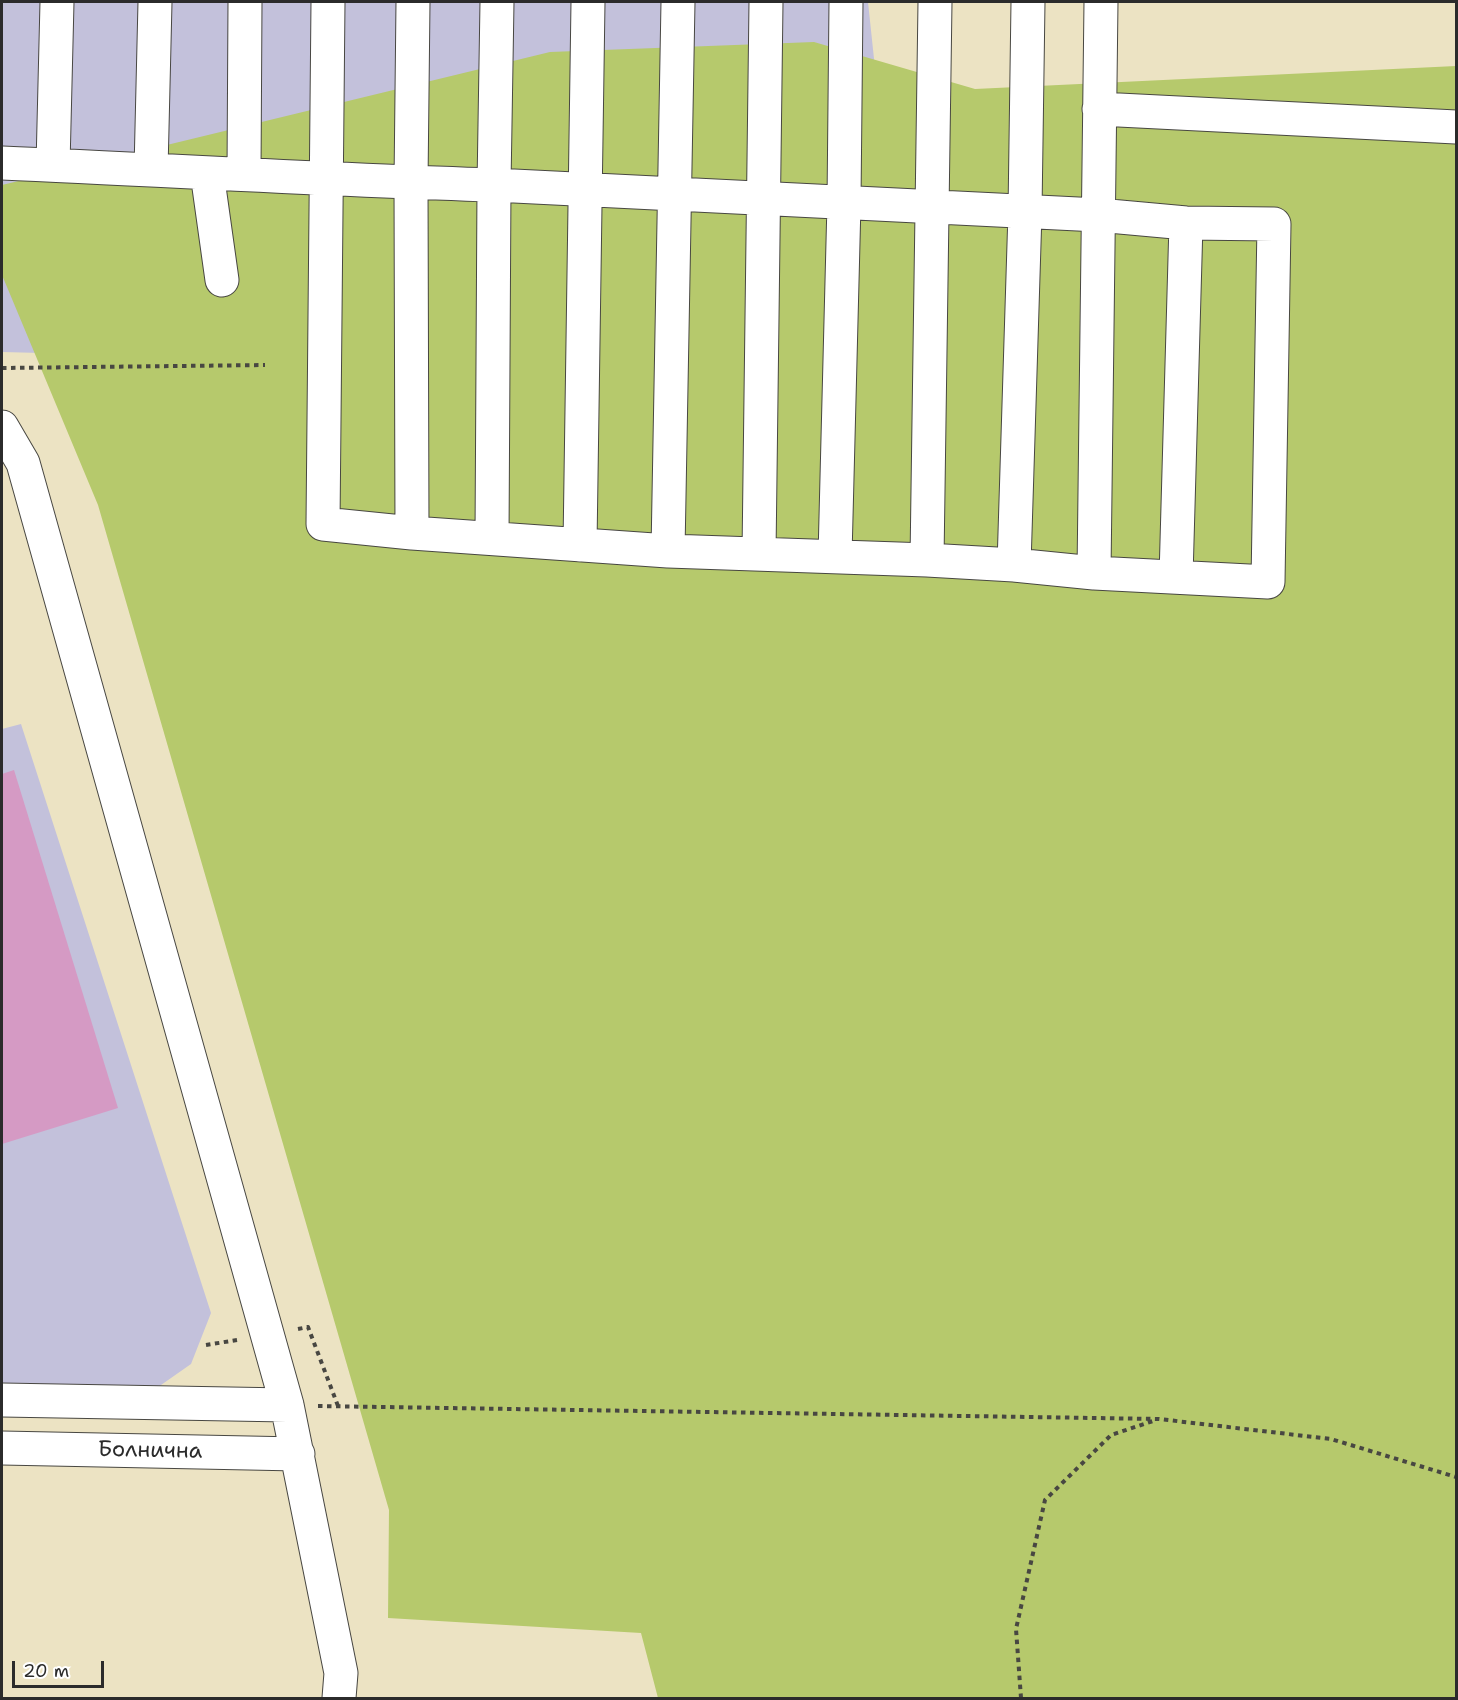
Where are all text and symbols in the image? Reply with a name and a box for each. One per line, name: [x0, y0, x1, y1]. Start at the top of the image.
street label: Болнична: [97, 1437, 203, 1465]
scale bar: [15, 1649, 106, 1687]
text: 20 m: [23, 1659, 69, 1683]

